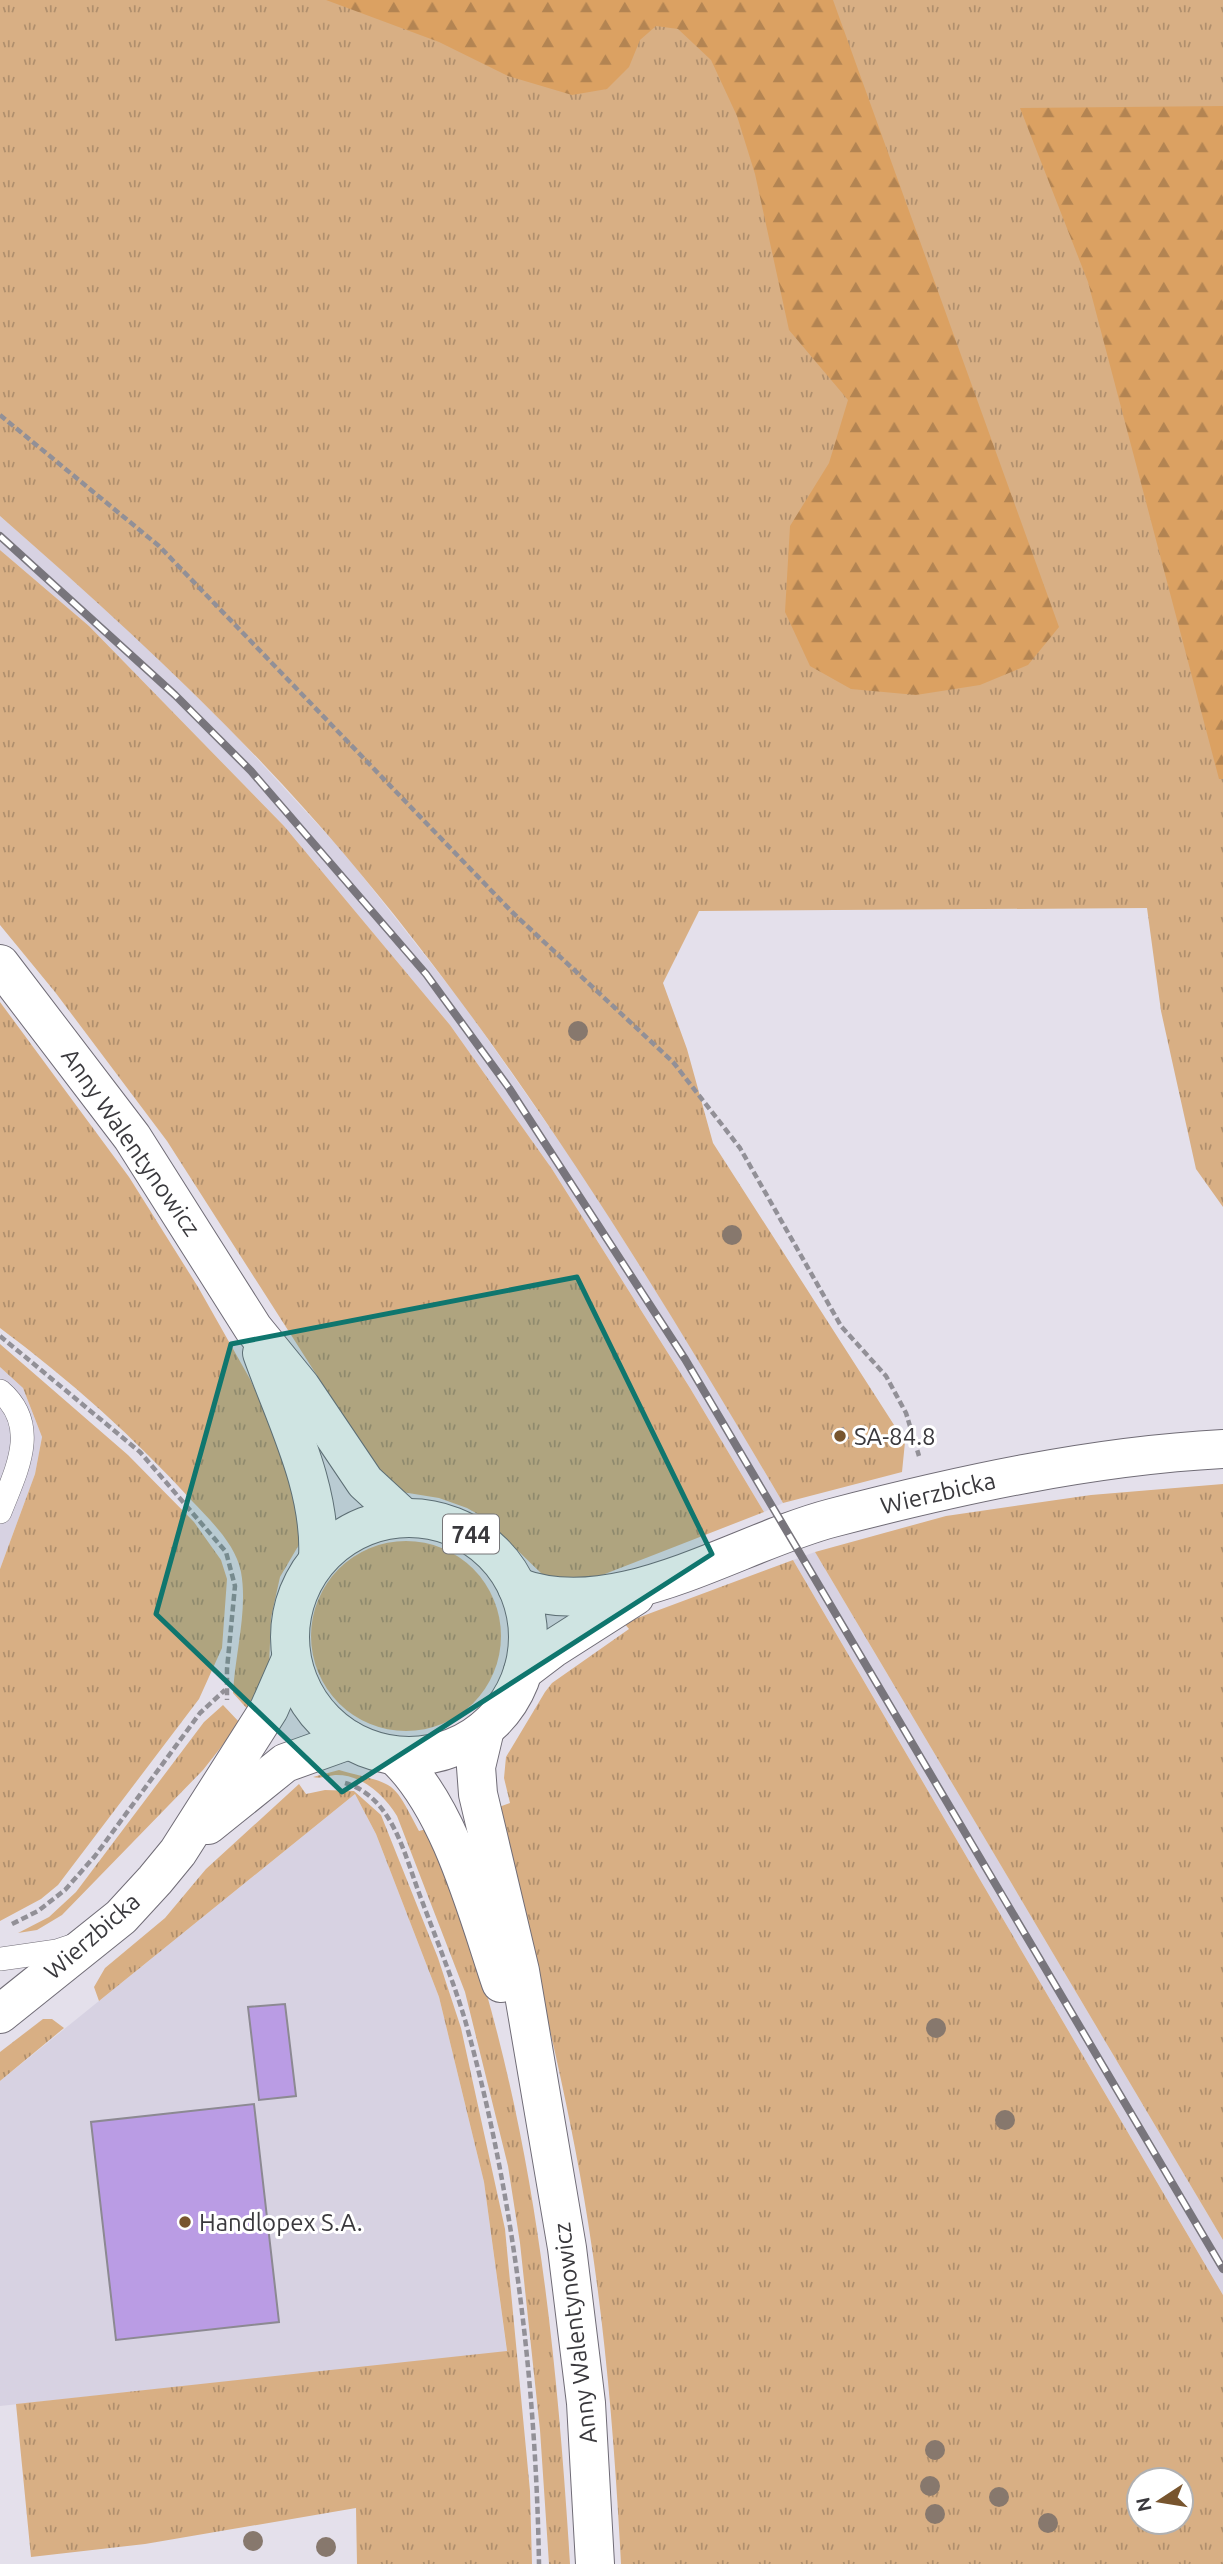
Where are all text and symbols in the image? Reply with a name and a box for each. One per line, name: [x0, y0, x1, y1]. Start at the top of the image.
street label: Anny Walentynowicz: [56, 1043, 206, 1241]
place label: SA-84.8: [854, 1423, 936, 1450]
marker: SA-84.8: [832, 1428, 848, 1444]
street label: Wierzbicka: [878, 1467, 998, 1519]
road number: 744: [443, 1514, 499, 1554]
street label: Wierzbicka: [39, 1887, 145, 1985]
place label: Handlopex S.A.: [199, 2209, 363, 2236]
marker: Handlopex S.A.: [177, 2214, 193, 2230]
street label: Anny Walentynowicz: [548, 2221, 602, 2445]
north arrow: [1125, 2466, 1195, 2536]
text: N: [1131, 2495, 1156, 2514]

